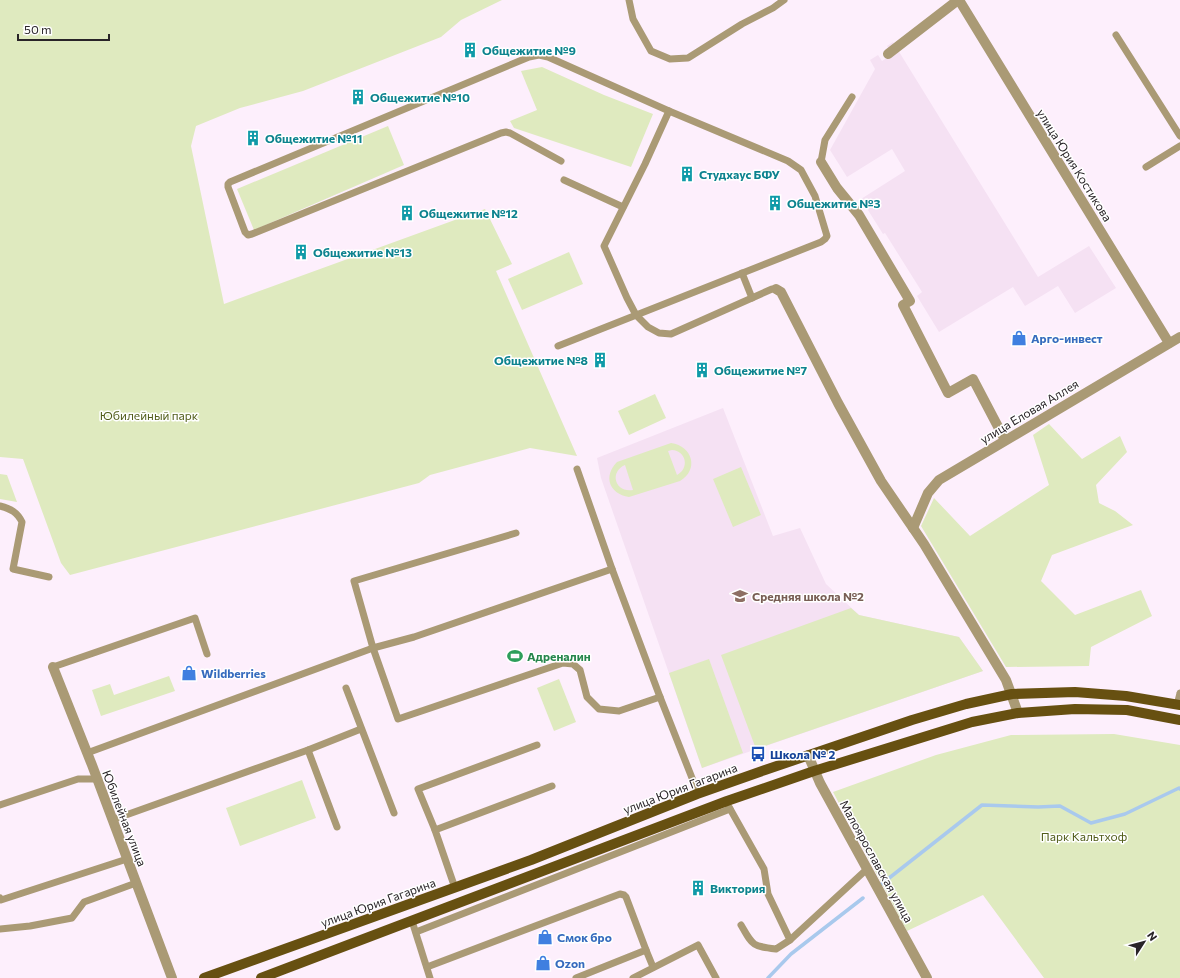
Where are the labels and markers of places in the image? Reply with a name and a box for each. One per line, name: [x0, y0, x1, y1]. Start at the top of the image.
building icon: Общежитие №9: [461, 41, 479, 59]
place label: Общежитие №9: [482, 43, 576, 57]
building icon: Общежитие №10: [349, 88, 367, 106]
place label: Общежитие №10: [370, 90, 470, 104]
building icon: Общежитие №11: [244, 129, 262, 147]
place label: Общежитие №11: [265, 131, 362, 145]
building icon: Студхаус БФУ: [678, 165, 696, 183]
place label: Студхаус БФУ: [699, 167, 781, 181]
building icon: Общежитие №3: [766, 194, 784, 212]
place label: Общежитие №3: [787, 196, 881, 210]
building icon: Общежитие №12: [398, 204, 416, 222]
place label: Общежитие №12: [419, 206, 518, 220]
building icon: Общежитие №13: [292, 243, 310, 261]
place label: Общежитие №13: [313, 245, 412, 259]
shop icon: Арго-инвест: [1010, 329, 1028, 347]
place label: Арго-инвест: [1031, 331, 1103, 345]
building icon: Общежитие №8: [591, 351, 609, 369]
place label: Общежитие №8: [494, 353, 588, 367]
building icon: Общежитие №7: [693, 361, 711, 379]
place label: Общежитие №7: [714, 363, 808, 377]
school or university icon: Средняя школа №2: [731, 587, 749, 605]
place label: Средняя школа №2: [752, 589, 864, 603]
sports icon: Адреналин: [506, 647, 524, 665]
place label: Адреналин: [527, 649, 591, 663]
shop icon: Wildberries: [180, 664, 198, 682]
place label: Wildberries: [201, 666, 266, 680]
bus stop icon: Школа № 2: [749, 745, 767, 763]
place label: Школа № 2: [770, 747, 836, 761]
building icon: Виктория: [689, 879, 707, 897]
place label: Виктория: [710, 881, 765, 895]
shop icon: Смок бро: [536, 928, 554, 946]
place label: Смок бро: [557, 930, 612, 944]
shop icon: Ozon: [534, 954, 552, 972]
place label: Ozon: [555, 956, 585, 970]

